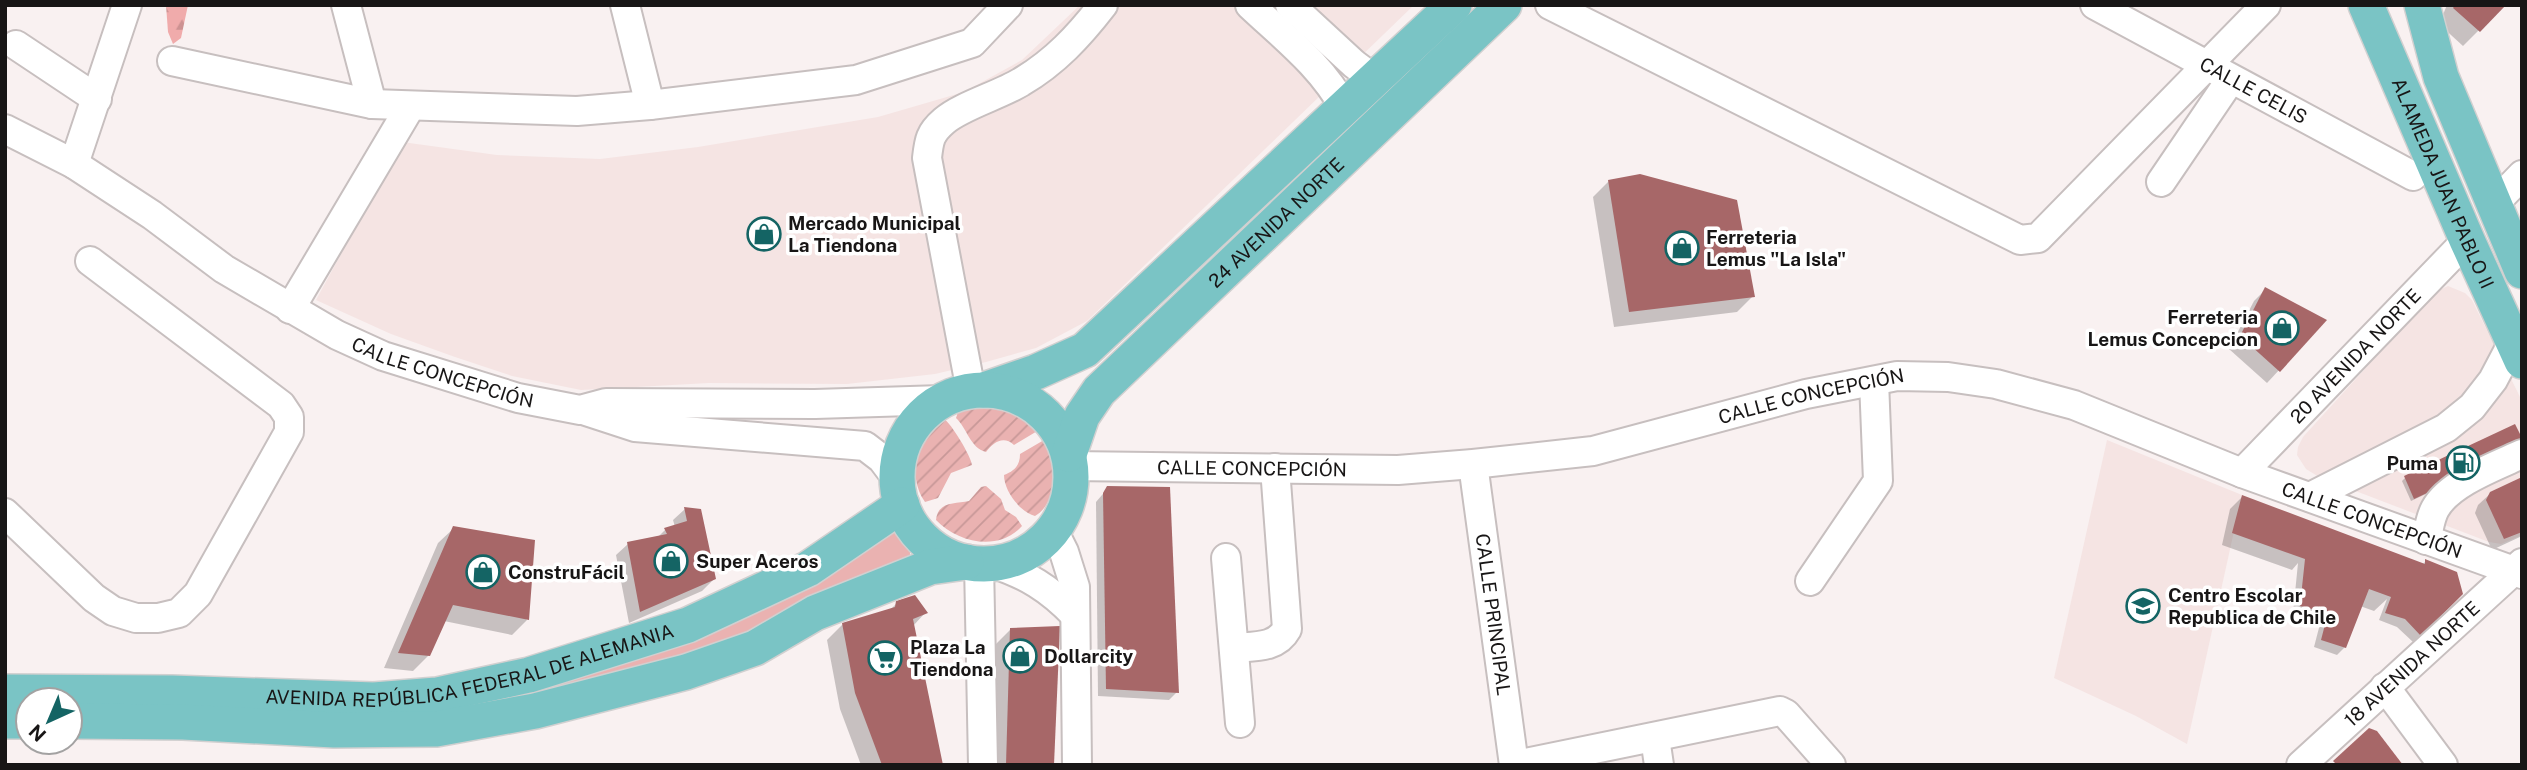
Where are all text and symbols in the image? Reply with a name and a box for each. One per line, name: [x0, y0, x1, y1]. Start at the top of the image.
street label: CALLE CELIS: [2196, 52, 2311, 128]
street label: ALAMEDA JUAN PABLO II: [2388, 74, 2499, 292]
street label: 24 AVENIDA NORTE: [1204, 153, 1348, 292]
place label: Mercado Municipal La Tiendona: [788, 212, 961, 256]
shop icon: Mercado Municipal La Tiendona: [745, 215, 783, 253]
place label: Ferreteria Lemus "La Isla": [1706, 226, 1846, 270]
shop icon: Ferreteria Lemus "La Isla": [1663, 229, 1701, 267]
street label: 20 AVENIDA NORTE: [2285, 284, 2425, 427]
place label: Ferreteria Lemus Concepcion: [2087, 306, 2258, 350]
shop icon: Ferreteria Lemus Concepcion: [2263, 309, 2301, 347]
street label: CALLE CONCEPCIÓN: [348, 332, 535, 412]
street label: CALLE CONCEPCIÓN: [1716, 364, 1906, 428]
fuel station icon: Puma: [2444, 444, 2482, 482]
place label: Puma: [2387, 452, 2438, 474]
street label: CALLE CONCEPCIÓN: [1157, 456, 1347, 480]
street label: CALLE CONCEPCIÓN: [2279, 477, 2465, 562]
street label: CALLE PRINCIPAL: [1472, 532, 1515, 697]
shop icon: Super Aceros: [652, 542, 690, 580]
place label: Super Aceros: [696, 550, 819, 572]
shop icon: ConstruFácil: [464, 553, 502, 591]
place label: ConstruFácil: [508, 561, 625, 583]
place label: Centro Escolar Republica de Chile: [2168, 584, 2336, 628]
school or university icon: Centro Escolar Republica de Chile: [2124, 587, 2162, 625]
street label: 18 AVENIDA NORTE: [2340, 597, 2484, 731]
street label: AVENIDA REPÚBLICA FEDERAL DE ALEMANIA: [265, 619, 676, 711]
place label: Plaza La Tiendona: [910, 636, 993, 680]
shop icon: Dollarcity: [1001, 637, 1039, 675]
supermarket icon: Plaza La Tiendona: [866, 639, 904, 677]
place label: Dollarcity: [1044, 645, 1134, 667]
north arrow: [14, 686, 84, 756]
text: N: [24, 720, 50, 746]

